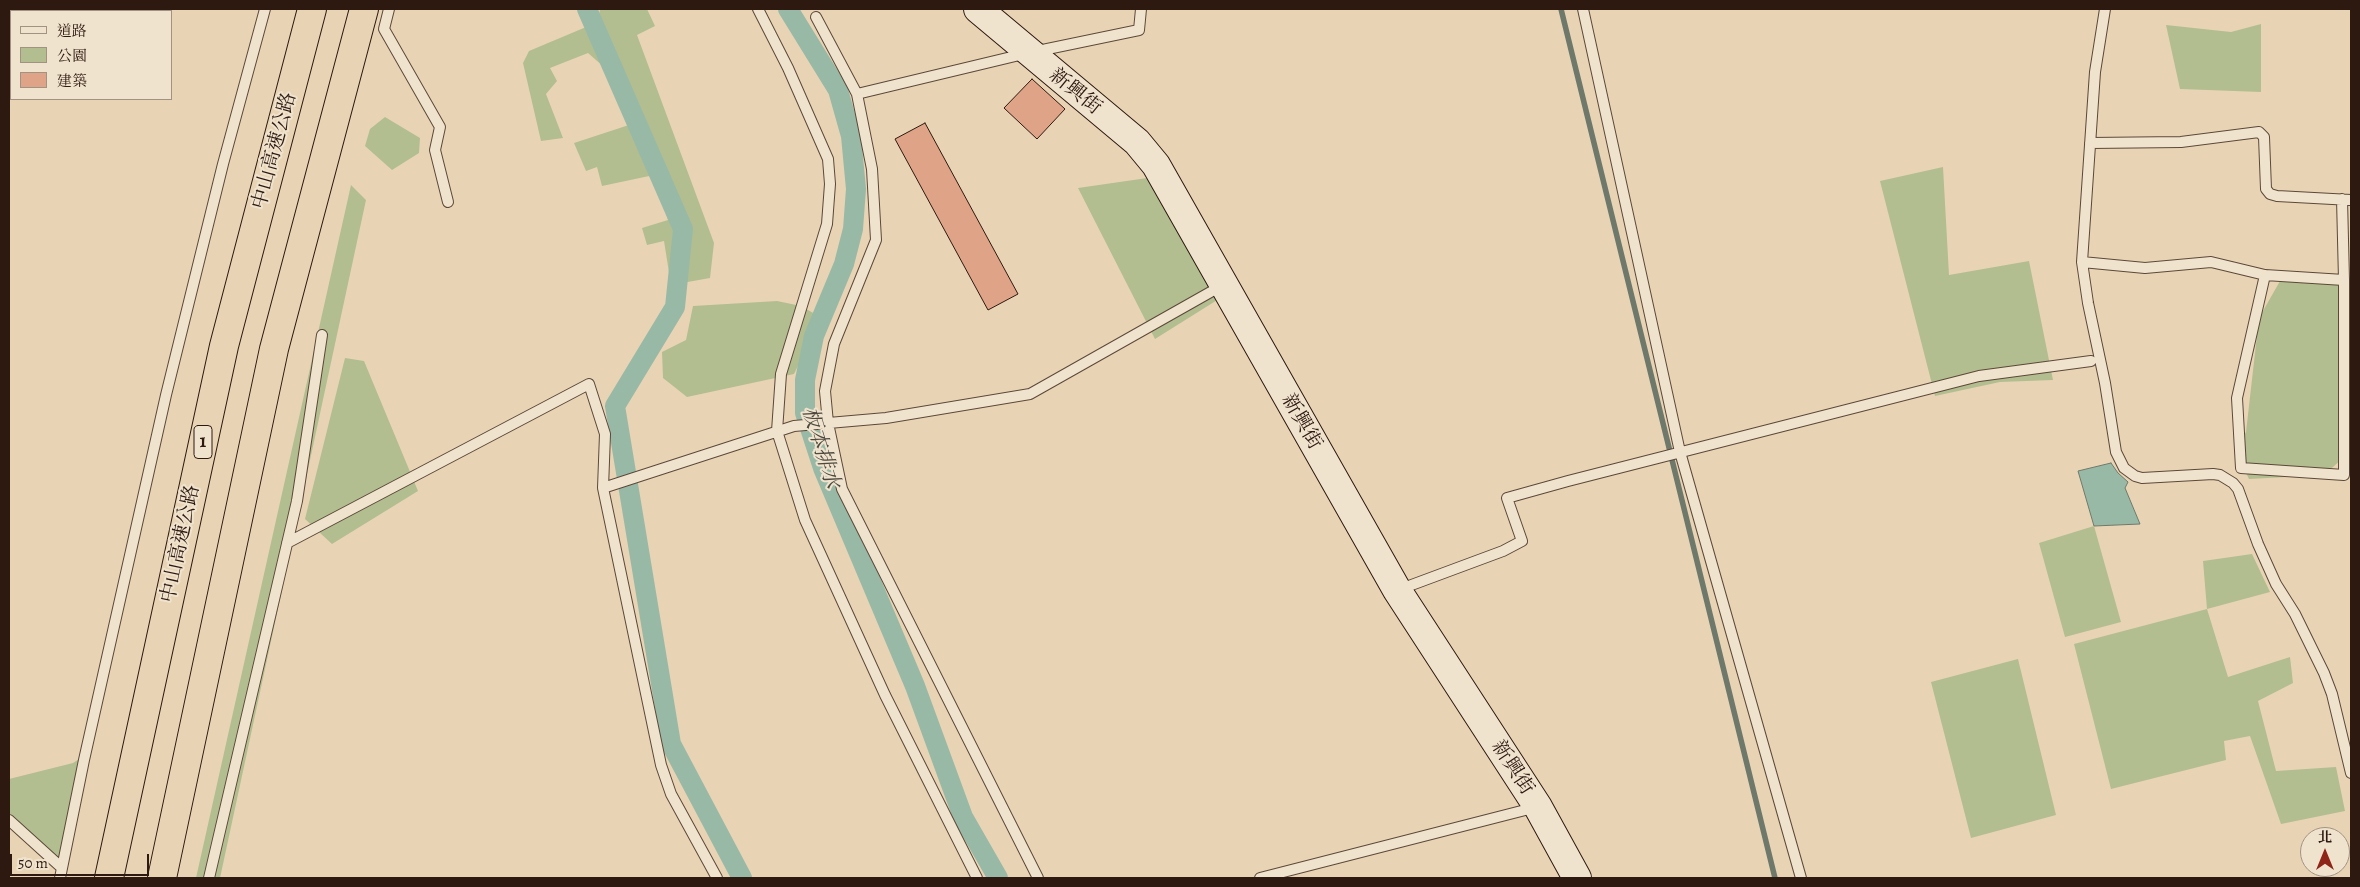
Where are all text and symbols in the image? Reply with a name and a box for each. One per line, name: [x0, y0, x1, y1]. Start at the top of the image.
legend: [10, 10, 172, 100]
text: 道路: [57, 21, 87, 41]
text: 公園: [57, 46, 87, 66]
street label: 新興街: [1044, 64, 1106, 120]
text: 建築: [57, 71, 87, 91]
street label: 中山高速公路: [248, 90, 302, 212]
street label: 新興街: [1276, 390, 1326, 454]
water label: 板本排水: [796, 404, 844, 492]
road number: 1: [194, 426, 212, 458]
street label: 中山高速公路: [157, 483, 205, 605]
street label: 新興街: [1486, 736, 1538, 800]
north arrow: [2300, 827, 2350, 877]
text: 北: [2318, 828, 2332, 847]
scale bar: [12, 844, 151, 876]
text: 50 m: [18, 853, 48, 873]

